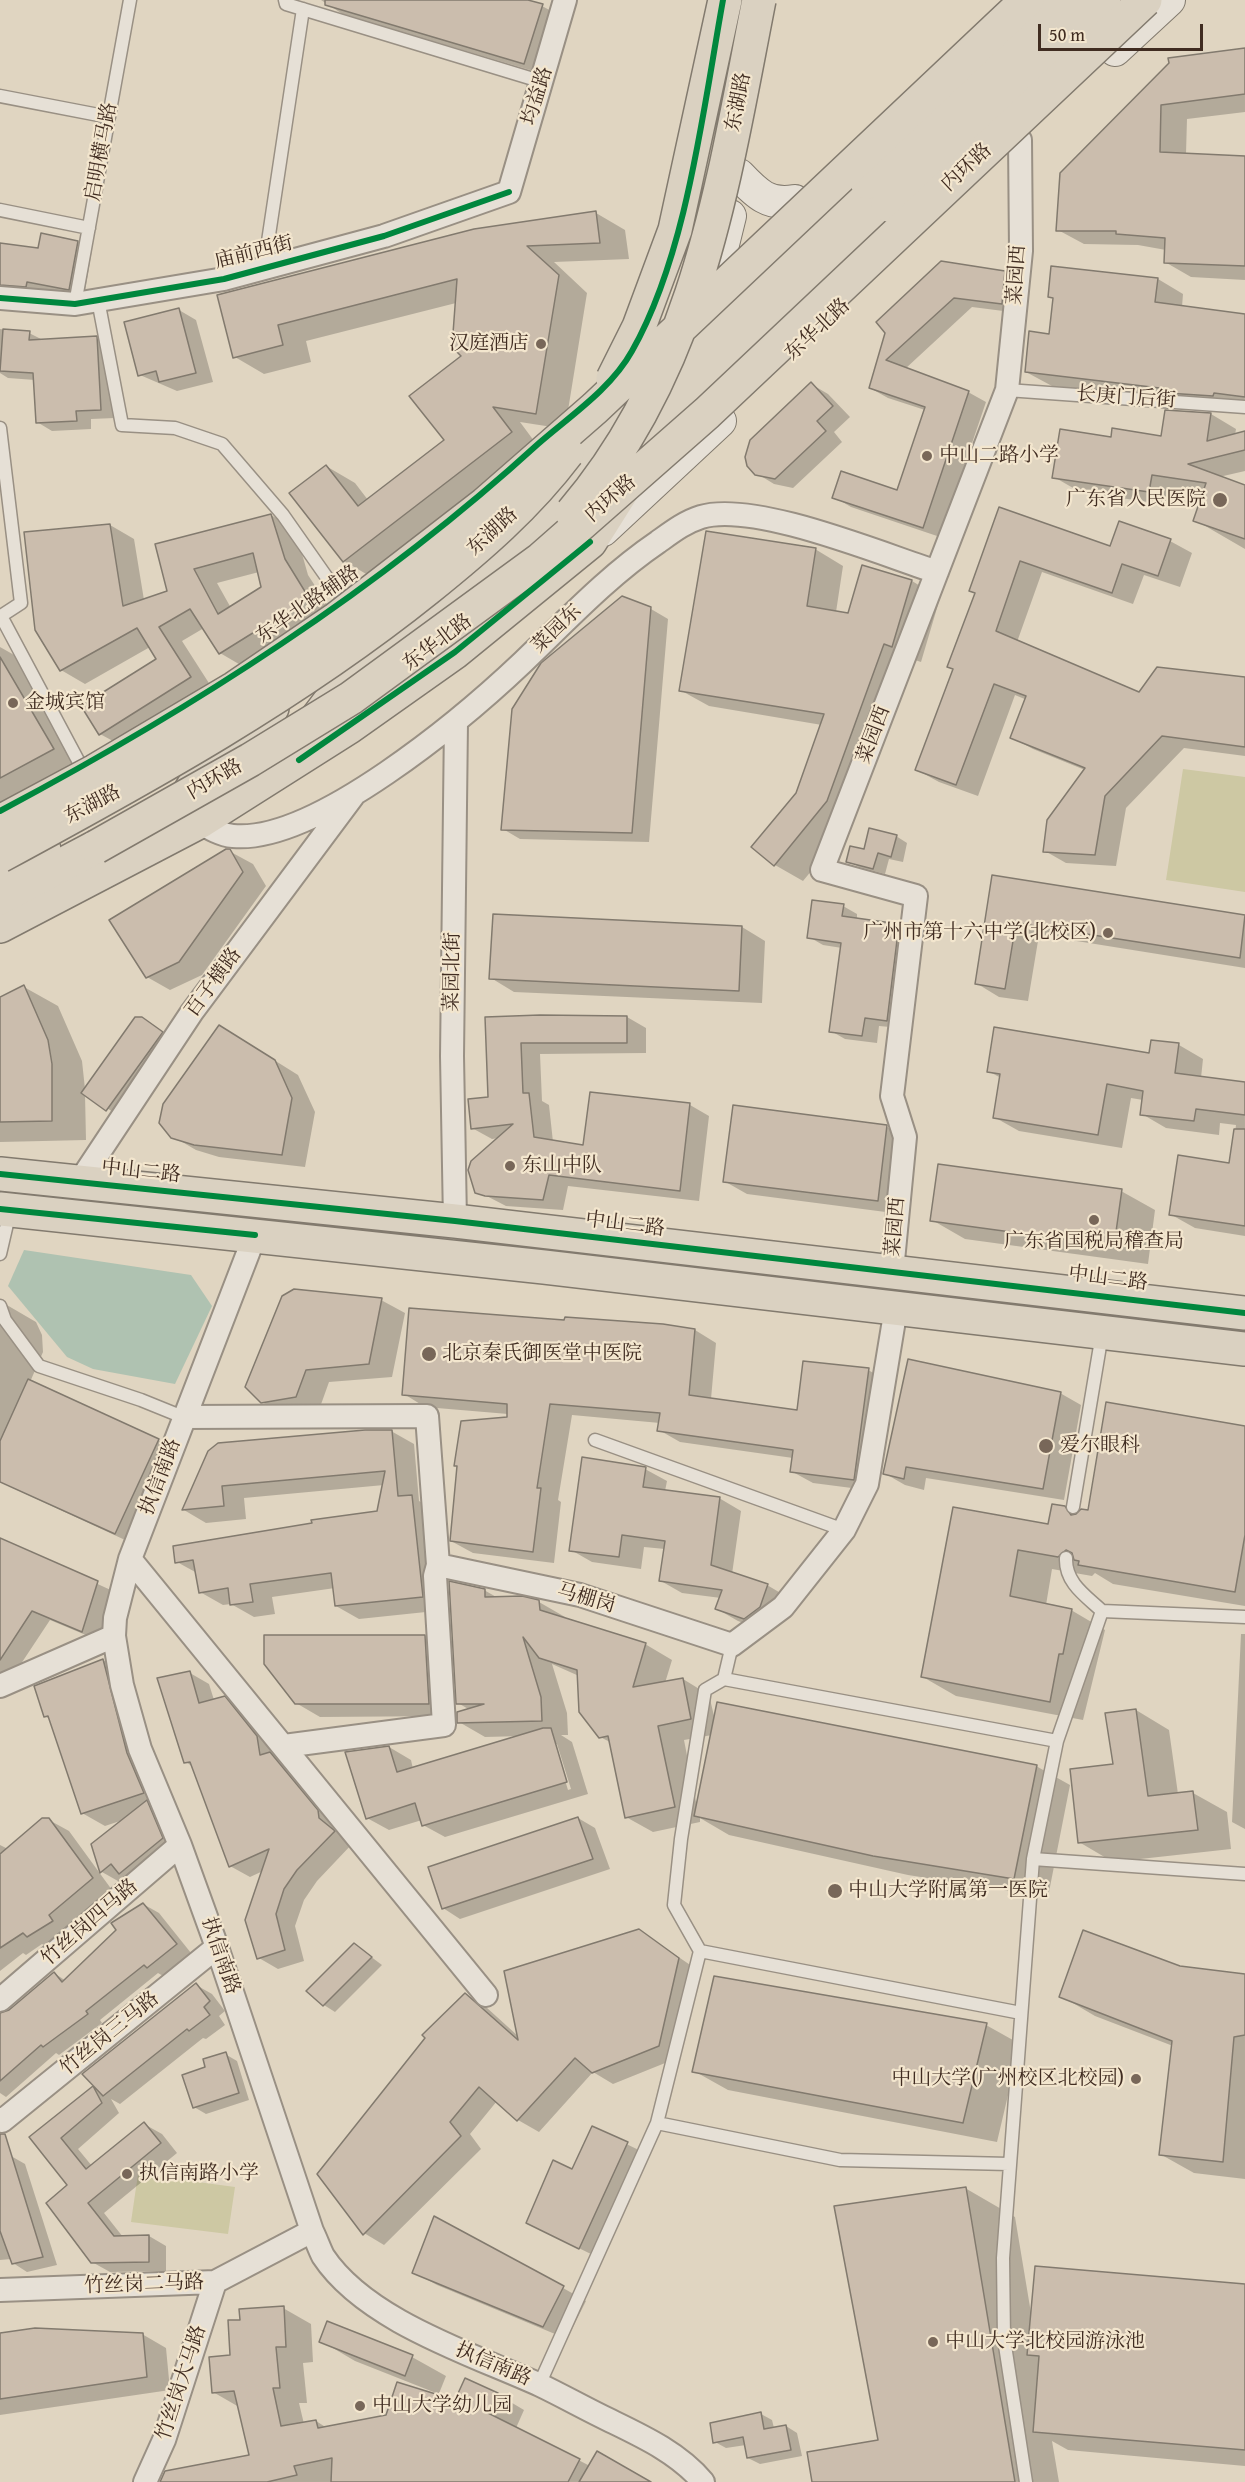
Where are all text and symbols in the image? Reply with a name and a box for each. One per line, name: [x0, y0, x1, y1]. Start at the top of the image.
scale bar: [1041, 12, 1206, 50]
text: 50 m: [1049, 21, 1085, 48]
street label: 均益路: [518, 64, 558, 128]
street label: 东湖路: [721, 70, 757, 134]
street label: 启明横马路: [81, 101, 123, 203]
street label: 内环路: [937, 139, 997, 197]
street label: 庙前西街: [212, 232, 296, 274]
street label: 菜园西: [1003, 244, 1031, 306]
street label: 东华北路: [781, 294, 855, 366]
place label: 汉庭酒店: [449, 332, 529, 356]
marker: 汉庭酒店: [534, 337, 548, 351]
street label: 长庚门后街: [1075, 383, 1177, 413]
place label: 中山二路小学: [939, 444, 1059, 468]
marker: 中山二路小学: [920, 449, 934, 463]
street label: 内环路: [580, 470, 642, 528]
place label: 广东省人民医院: [1066, 488, 1206, 512]
marker: 广东省人民医院: [1211, 491, 1229, 509]
street label: 东湖路: [463, 503, 523, 561]
street label: 东华北路辅路: [252, 561, 364, 649]
street label: 菜园东: [527, 600, 587, 658]
street label: 东华北路: [399, 609, 477, 677]
place label: 金城宾馆: [25, 691, 105, 715]
marker: 金城宾馆: [6, 696, 20, 710]
street label: 菜园西: [852, 703, 896, 767]
street label: 内环路: [183, 755, 247, 805]
street label: 东湖路: [61, 780, 125, 830]
place label: 广州市第十六中学(北校区): [863, 921, 1096, 945]
marker: 广州市第十六中学(北校区): [1101, 926, 1115, 940]
street label: 菜园北街: [440, 932, 466, 1012]
street label: 百子横路: [181, 944, 247, 1022]
place label: 东山中队: [522, 1154, 602, 1178]
street label: 中山二路: [100, 1156, 182, 1188]
marker: 东山中队: [503, 1159, 517, 1173]
street label: 菜园西: [881, 1196, 911, 1258]
street label: 中山二路: [584, 1208, 666, 1242]
marker: 广东省国税局稽查局: [1087, 1213, 1101, 1227]
place label: 广东省国税局稽查局: [1004, 1230, 1184, 1254]
street label: 中山二路: [1067, 1262, 1149, 1296]
place label: 北京秦氏御医堂中医院: [442, 1342, 642, 1366]
marker: 北京秦氏御医堂中医院: [420, 1345, 438, 1363]
place label: 爱尔眼科: [1060, 1434, 1140, 1458]
street label: 执信南路: [135, 1435, 187, 1519]
marker: 爱尔眼科: [1037, 1437, 1055, 1455]
street label: 马棚岗: [554, 1579, 618, 1619]
street label: 竹丝岗四马路: [37, 1875, 143, 1971]
place label: 中山大学附属第一医院: [848, 1879, 1048, 1903]
marker: 中山大学附属第一医院: [826, 1882, 844, 1900]
street label: 执信南路: [196, 1914, 244, 1998]
street label: 竹丝岗三马路: [56, 1987, 164, 2081]
place label: 中山大学(广州校区北校园): [891, 2067, 1124, 2091]
marker: 中山大学(广州校区北校园): [1129, 2072, 1143, 2086]
place label: 执信南路小学: [139, 2162, 259, 2186]
marker: 执信南路小学: [120, 2167, 134, 2181]
street label: 竹丝岗二马路: [84, 2271, 204, 2299]
street label: 竹丝岗大马路: [152, 2322, 212, 2444]
place label: 中山大学北校园游泳池: [945, 2330, 1145, 2354]
marker: 中山大学北校园游泳池: [926, 2335, 940, 2349]
street label: 执信南路: [451, 2338, 535, 2392]
place label: 中山大学幼儿园: [372, 2394, 512, 2418]
marker: 中山大学幼儿园: [353, 2399, 367, 2413]

